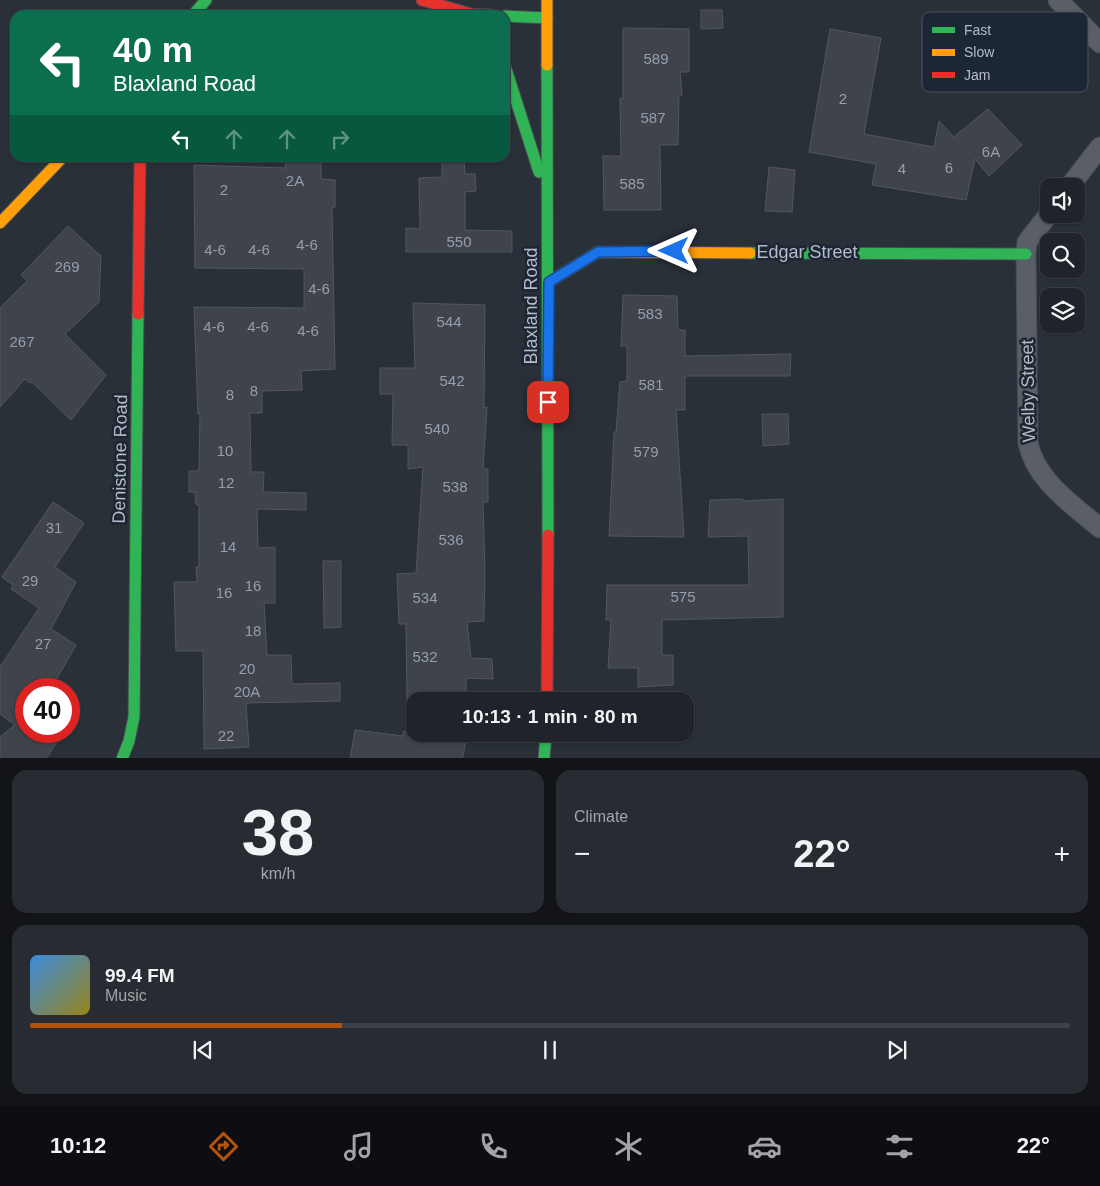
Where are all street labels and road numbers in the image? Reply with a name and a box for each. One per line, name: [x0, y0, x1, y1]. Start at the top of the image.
street label: Edgar Street: [756, 242, 858, 262]
street label: Blaxland Road: [521, 247, 541, 365]
street label: Welby Street: [1017, 339, 1039, 443]
street label: Denistone Road: [109, 394, 131, 524]

